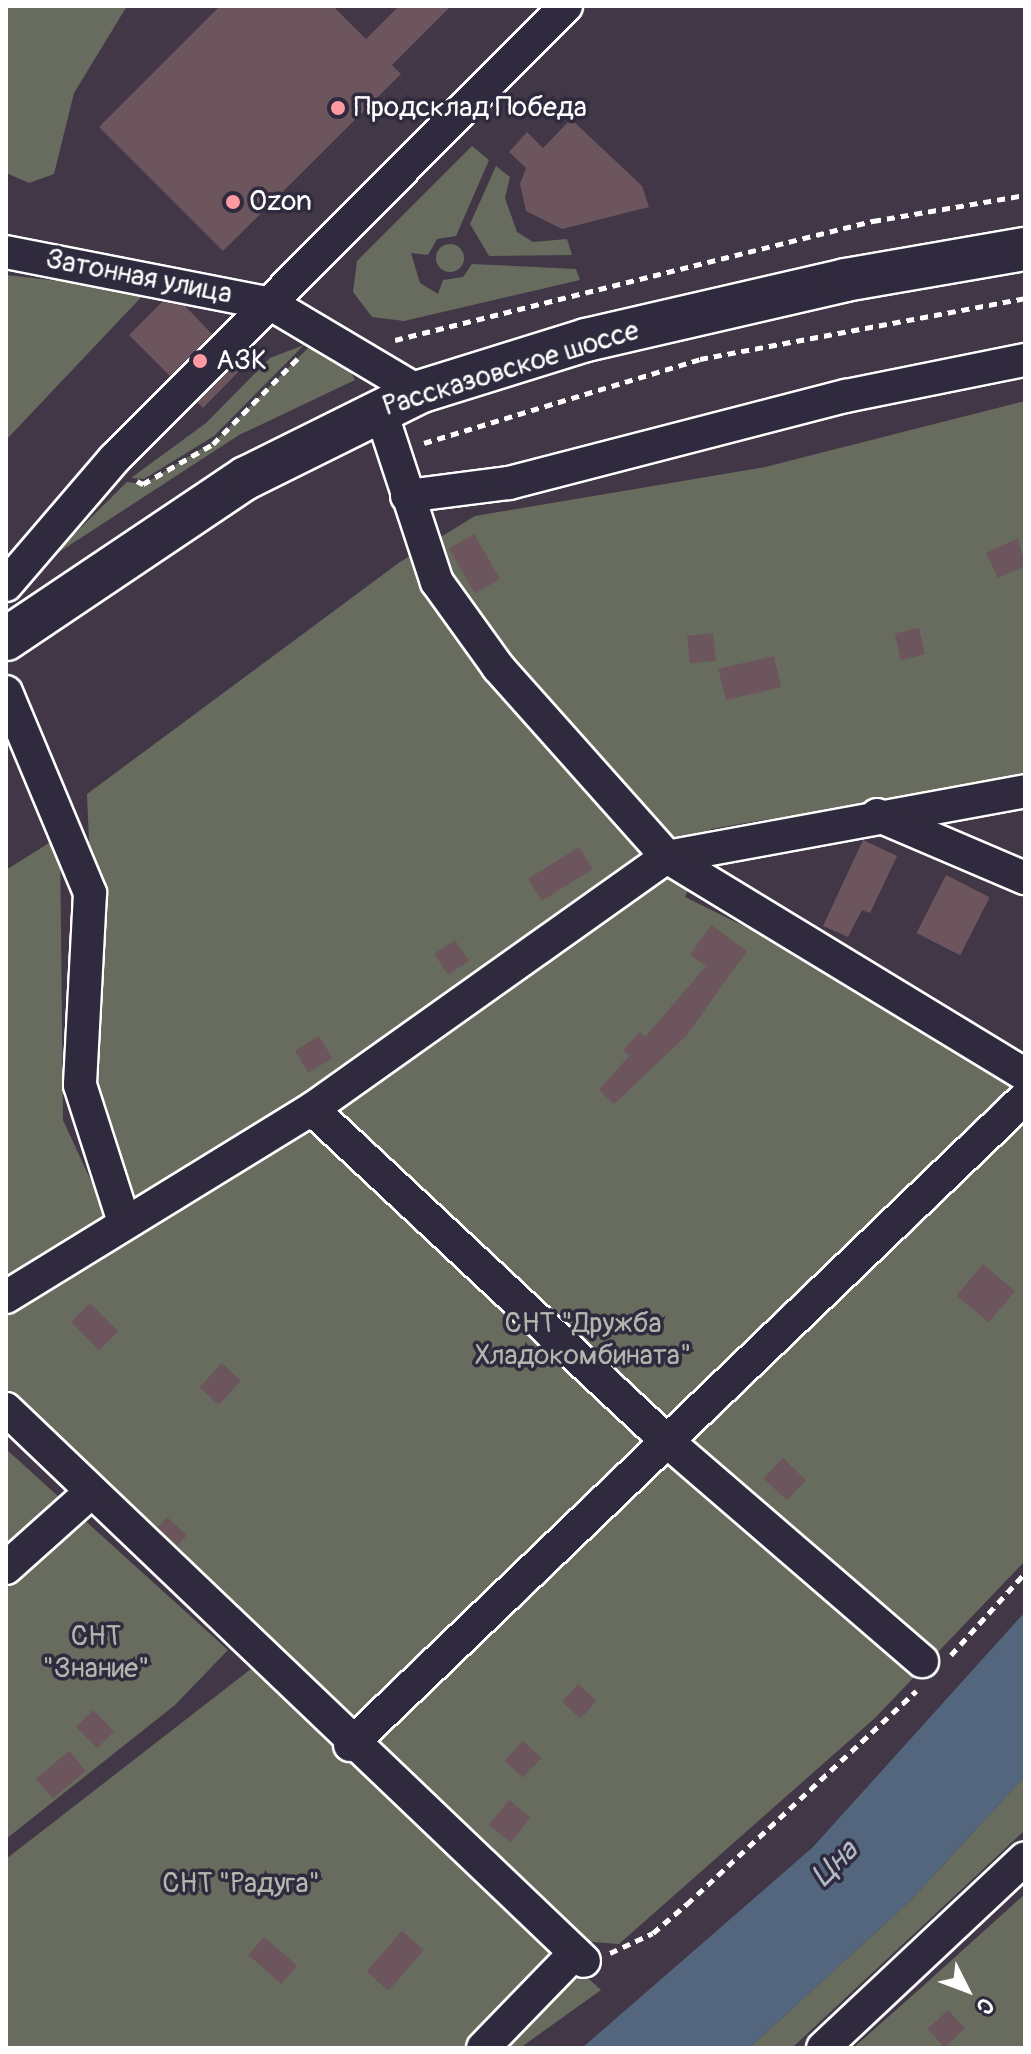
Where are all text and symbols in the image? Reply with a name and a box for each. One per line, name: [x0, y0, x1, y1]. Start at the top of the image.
place label: Продсклад Победа: [354, 91, 587, 125]
marker: Продсклад Победа: [329, 99, 347, 117]
place label: Ozon: [249, 185, 312, 219]
marker: Ozon: [224, 193, 242, 211]
street label: Затонная улица: [43, 242, 235, 312]
street label: Рассказовское шоссе: [379, 314, 643, 424]
place label: АЗК: [216, 344, 267, 378]
marker: АЗК: [191, 352, 209, 370]
park label: СНТ "Дружба Хладокомбината": [475, 1307, 691, 1373]
park label: СНТ "Знание": [43, 1620, 149, 1686]
water label: Цна: [804, 1834, 866, 1894]
park label: СНТ "Радуга": [162, 1867, 320, 1901]
north arrow: [927, 1950, 1007, 2030]
text: С: [970, 1992, 1000, 2020]

